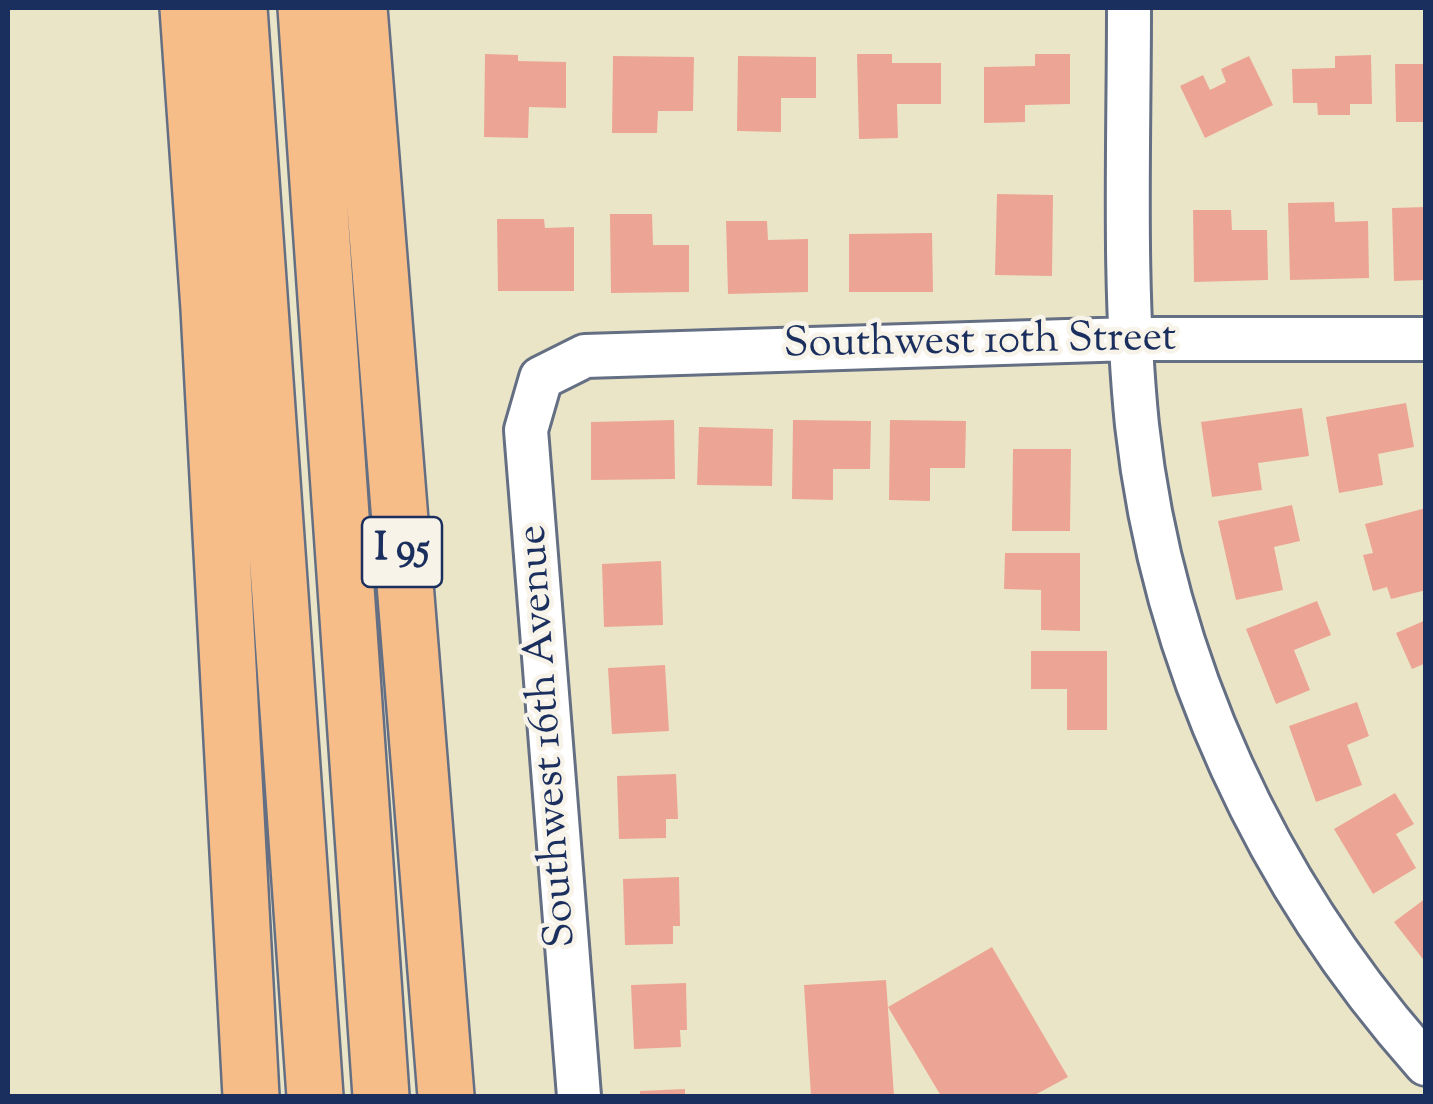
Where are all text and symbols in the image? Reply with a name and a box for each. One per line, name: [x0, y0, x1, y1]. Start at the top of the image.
street label: Southwest 10th Street: [783, 316, 1177, 374]
road number: I 95: [362, 517, 442, 587]
street label: Southwest 16th Avenue: [511, 523, 591, 949]

